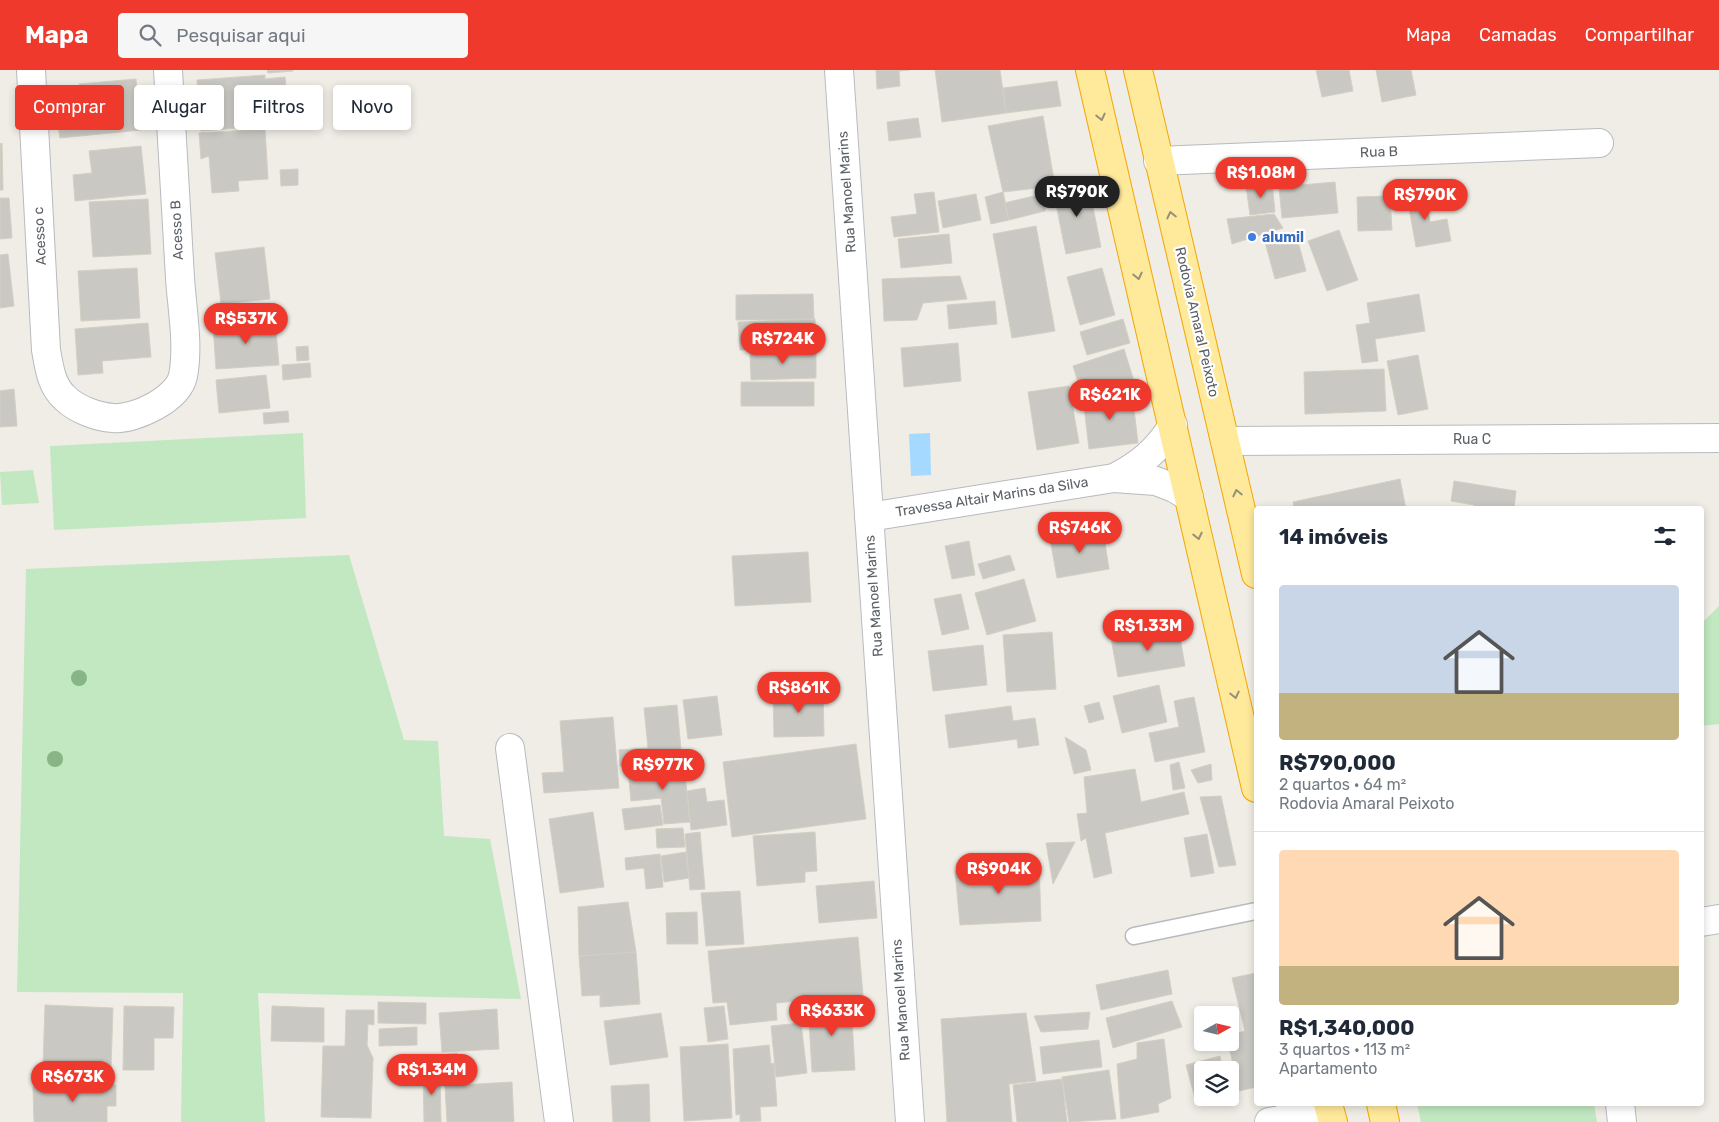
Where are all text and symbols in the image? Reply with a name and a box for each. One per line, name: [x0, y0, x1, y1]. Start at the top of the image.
search box: [118, 13, 468, 58]
text: Mapa: [25, 21, 88, 49]
icon: search: [136, 21, 164, 49]
text: Pesquisar aqui: [176, 24, 306, 47]
text: Mapa: [1406, 24, 1451, 46]
text: Camadas: [1479, 24, 1557, 46]
text: Compartilhar: [1585, 24, 1694, 46]
chip: Comprar: [15, 85, 124, 130]
chip: Alugar: [134, 85, 224, 130]
chip: Filtros: [234, 85, 323, 130]
chip: Novo: [333, 85, 411, 130]
one-way arrow: [1095, 113, 1106, 122]
street label: Rua Manoel Marins: [834, 131, 860, 253]
street label: Rua B: [1360, 143, 1398, 161]
pin: R$1.08M: [1215, 156, 1307, 199]
text: R$1.08M: [1226, 163, 1296, 182]
pin: R$790K: [1036, 176, 1118, 218]
pin: R$790K: [1384, 178, 1466, 221]
text: R$790K: [1046, 182, 1108, 201]
text: R$790K: [1394, 185, 1456, 204]
street label: Acesso B: [167, 200, 187, 260]
street label: Acesso c: [30, 206, 50, 266]
one-way arrow: [1166, 211, 1177, 220]
place label: alumil: [1262, 229, 1304, 246]
marker: alumil: [1246, 231, 1258, 243]
street label: Rodovia Amaral Peixoto: [1171, 245, 1223, 399]
one-way arrow: [1132, 271, 1143, 280]
pin: R$537K: [205, 302, 287, 345]
text: R$537K: [215, 309, 277, 328]
pin: R$724K: [742, 322, 824, 365]
text: R$724K: [752, 329, 814, 348]
pin: R$621K: [1069, 378, 1151, 421]
text: R$621K: [1079, 385, 1141, 404]
street label: Rua C: [1453, 431, 1491, 448]
street label: Travessa Altair Marins da Silva: [894, 473, 1090, 521]
one-way arrow: [1232, 488, 1243, 497]
pin: R$746K: [1039, 512, 1121, 554]
text: R$746K: [1049, 518, 1111, 537]
icon: filters: [1651, 522, 1679, 550]
text: 14 imóveis: [1279, 524, 1388, 549]
one-way arrow: [1192, 532, 1203, 541]
street label: Rua Manoel Marins: [861, 535, 887, 657]
pin: R$1.33M: [1102, 610, 1194, 652]
text: R$1.33M: [1114, 616, 1182, 635]
icon: home: [1434, 617, 1524, 707]
pin: R$861K: [758, 672, 840, 714]
text: R$861K: [768, 678, 830, 697]
one-way arrow: [1229, 690, 1240, 699]
pin: R$977K: [622, 748, 704, 791]
text: R$790,000: [1279, 750, 1396, 775]
text: R$977K: [633, 755, 693, 774]
text: 2 quartos · 64 m²: [1279, 775, 1406, 794]
text: Rodovia Amaral Peixoto: [1279, 794, 1454, 813]
pin: R$904K: [958, 852, 1040, 895]
text: R$904K: [967, 859, 1031, 878]
icon: home: [1434, 883, 1524, 973]
street label: Rua Manoel Marins: [888, 939, 914, 1061]
pin: R$633K: [791, 994, 873, 1037]
text: R$633K: [800, 1001, 864, 1020]
north arrow: [1194, 1006, 1239, 1051]
map controls: [1194, 1006, 1239, 1106]
text: R$1,340,000: [1279, 1015, 1415, 1040]
text: 3 quartos · 113 m²: [1279, 1040, 1410, 1059]
pin: R$1.34M: [386, 1054, 478, 1096]
text: Apartamento: [1279, 1059, 1377, 1078]
pin: R$673K: [32, 1060, 114, 1103]
text: R$1.34M: [398, 1060, 466, 1079]
button: layers: [1194, 1061, 1239, 1106]
text: R$673K: [42, 1067, 104, 1086]

